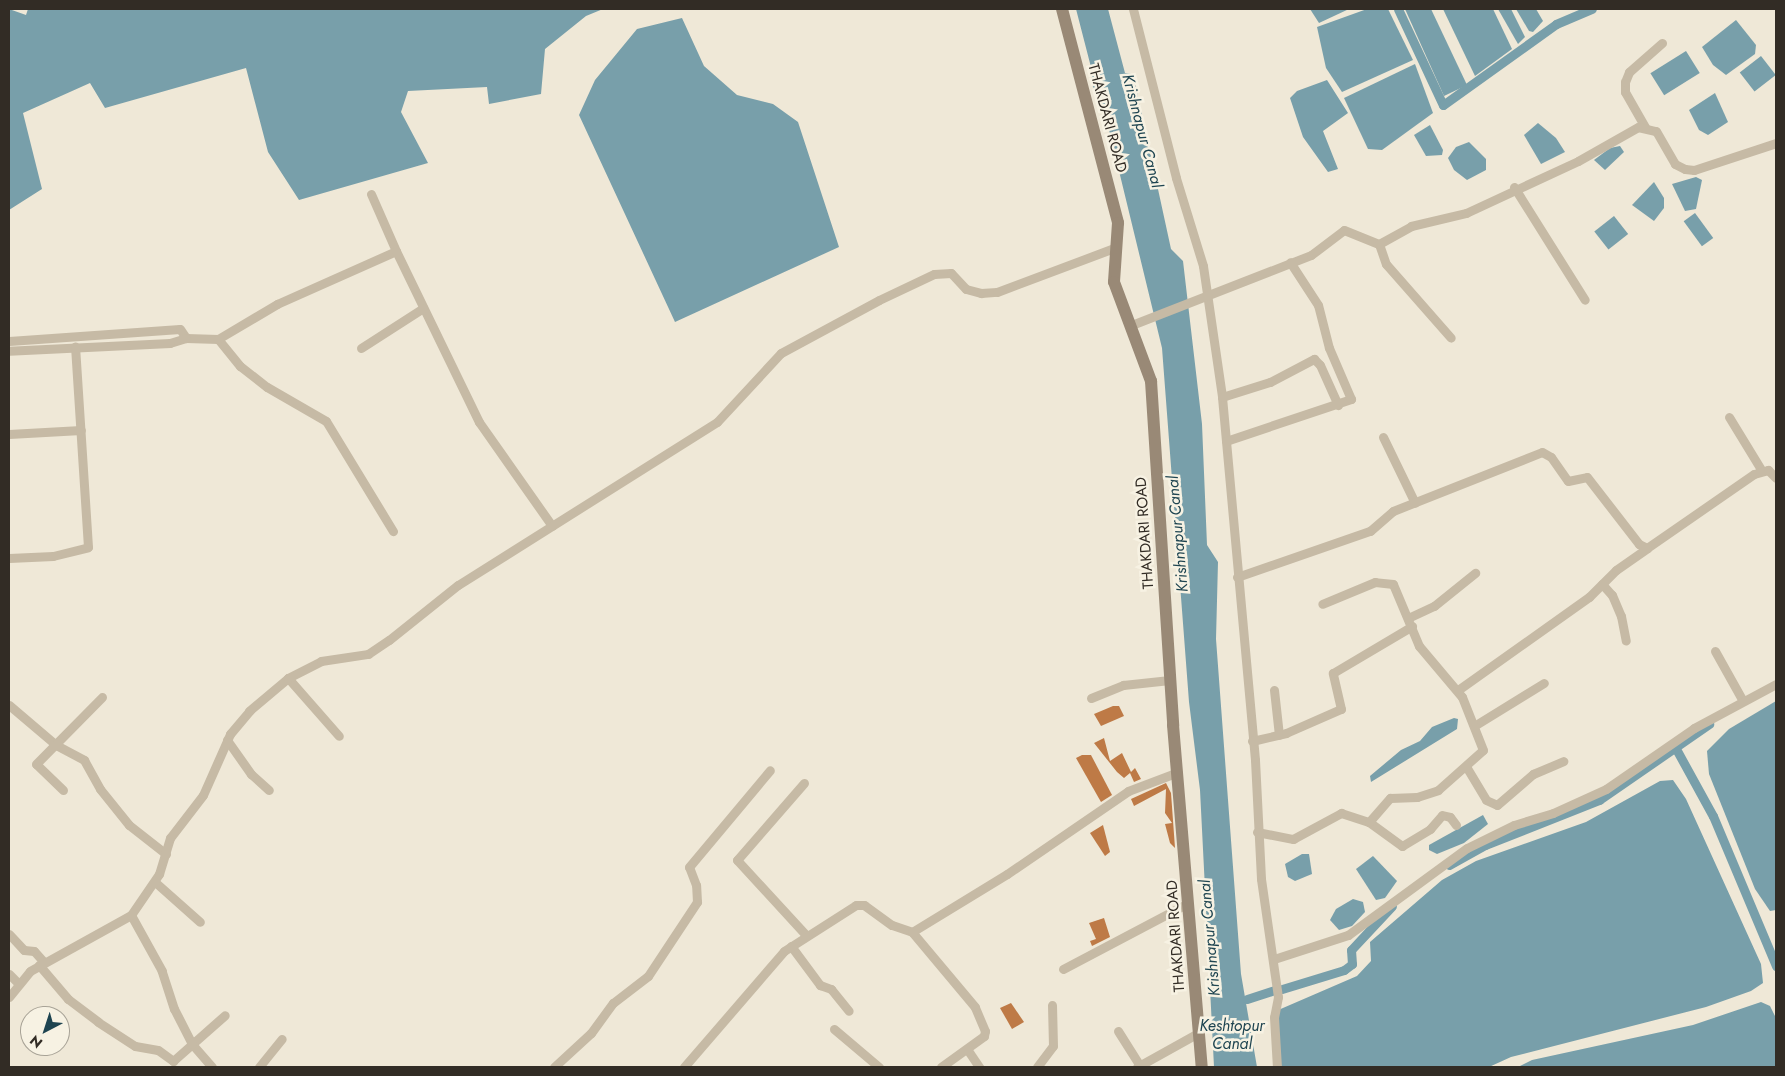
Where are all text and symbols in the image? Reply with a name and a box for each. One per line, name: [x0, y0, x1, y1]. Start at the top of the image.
street label: THAKDARI ROAD: [1084, 61, 1130, 175]
water label: Krishnapur Canal: [1118, 72, 1166, 190]
water label: Krishnapur Canal: [1163, 475, 1193, 593]
street label: THAKDARI ROAD: [1132, 476, 1158, 590]
street label: THAKDARI ROAD: [1163, 879, 1189, 993]
water label: Krishnapur Canal: [1195, 879, 1225, 997]
north arrow: [20, 1006, 70, 1056]
water label: Keshtopur Canal: [1199, 1016, 1265, 1054]
text: N: [25, 1030, 47, 1053]

